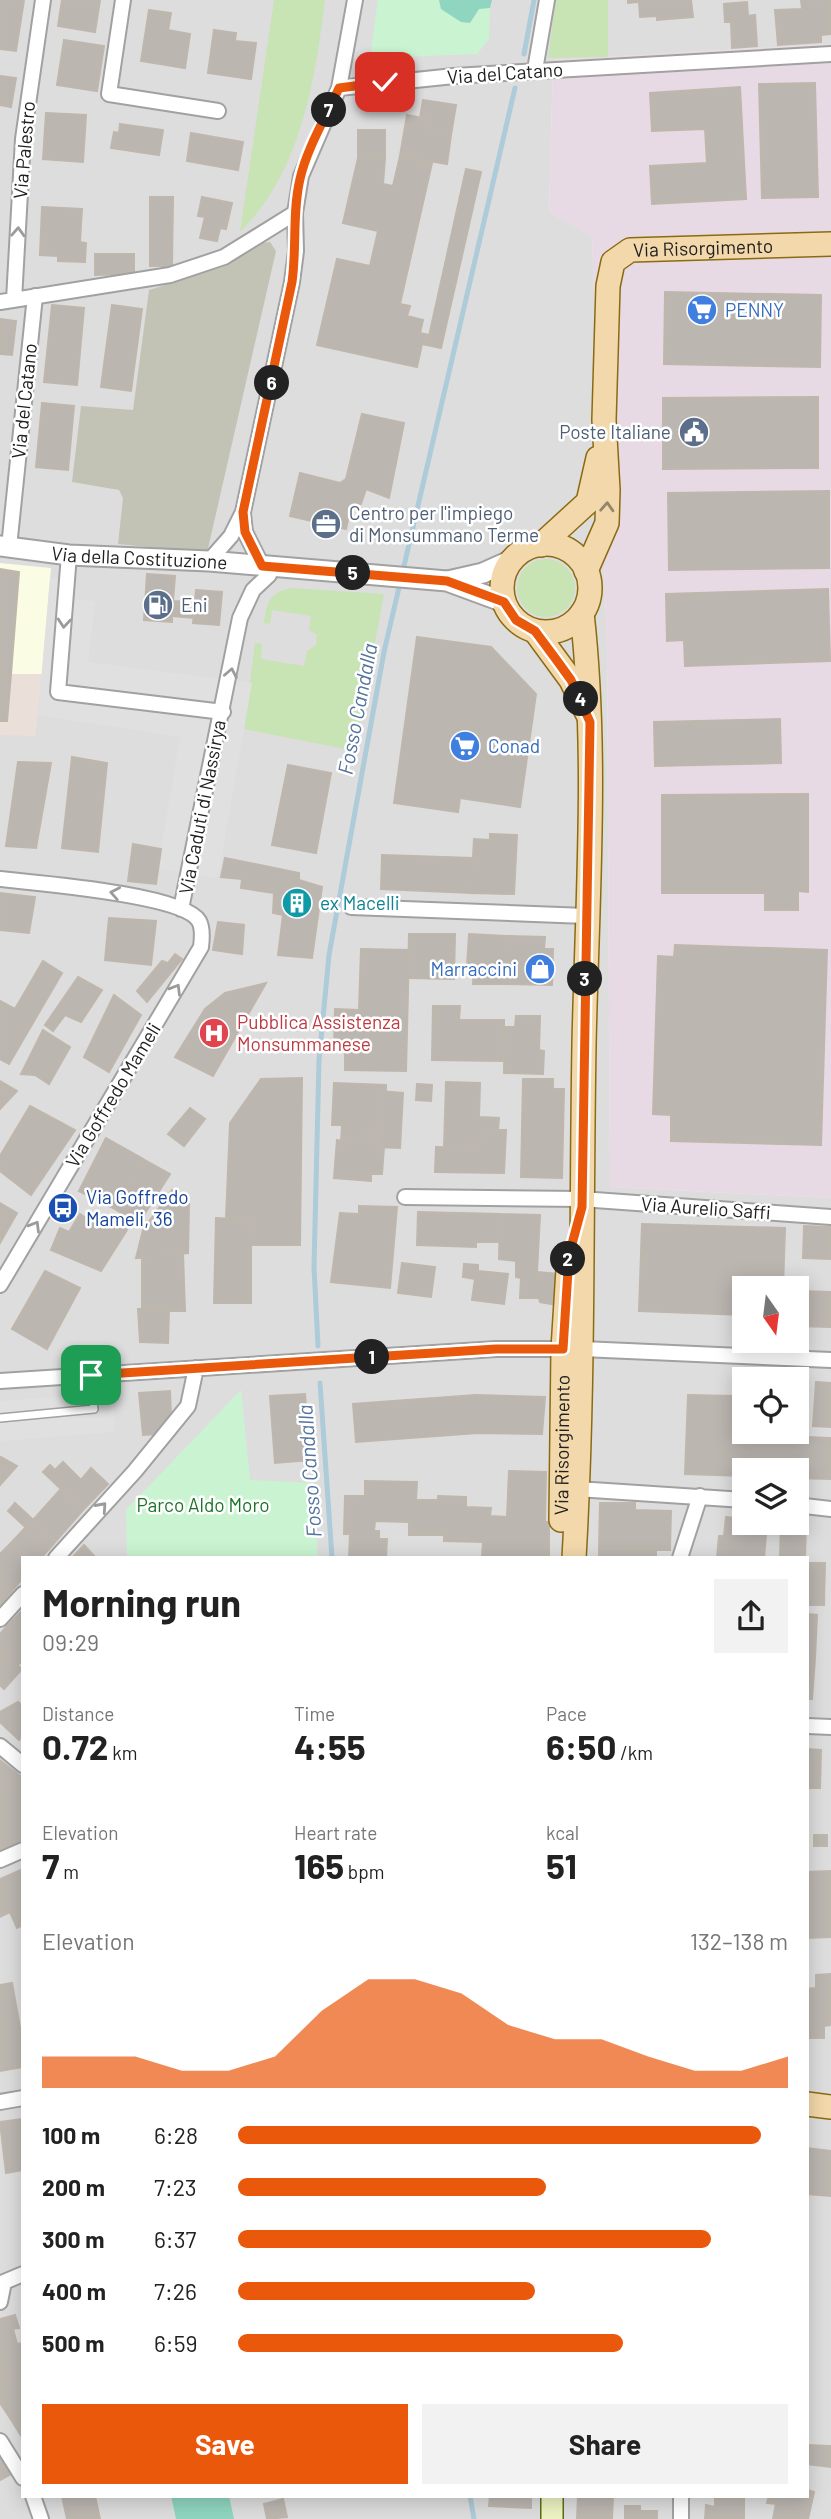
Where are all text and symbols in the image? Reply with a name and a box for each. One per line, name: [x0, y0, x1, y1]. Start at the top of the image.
pin: [355, 52, 415, 112]
street label: Via del Catano: [446, 57, 564, 88]
icon: check: [366, 63, 404, 101]
pin: 7: [312, 92, 346, 128]
text: 7: [324, 98, 333, 121]
street label: Via Palestro: [8, 100, 39, 200]
one-way arrow: [10, 226, 25, 237]
street label: Via Risorgimento: [633, 234, 774, 261]
supermarket icon: PENNY: [685, 293, 719, 327]
place label: PENNY: [725, 298, 784, 321]
street label: Via del Catano: [6, 342, 41, 460]
pin: 6: [254, 366, 290, 400]
text: 6: [266, 371, 277, 394]
public building icon: Poste Italiane: [677, 415, 711, 449]
place label: Poste Italiane: [559, 420, 671, 443]
place label: Centro per l'impiego di Monsummano Terme: [349, 501, 539, 546]
one-way arrow: [600, 501, 615, 512]
office icon: Centro per l'impiego di Monsummano Terme: [309, 507, 343, 541]
street label: Via della Costituzione: [50, 541, 228, 574]
pin: 5: [336, 556, 370, 590]
text: 5: [347, 561, 358, 584]
fuel station icon: Eni: [141, 588, 175, 622]
place label: Eni: [181, 593, 208, 616]
one-way arrow: [57, 617, 72, 628]
water label: Fosso Candalla: [332, 641, 381, 776]
one-way arrow: [222, 667, 237, 679]
pin: 4: [564, 682, 598, 716]
text: 4: [575, 687, 586, 710]
street label: Via Caduti di Nassirya: [173, 718, 230, 896]
supermarket icon: Conad: [448, 729, 482, 763]
place label: Conad: [488, 734, 540, 757]
one-way arrow: [109, 886, 121, 901]
building icon: ex Macelli: [280, 886, 314, 920]
place label: ex Macelli: [320, 891, 400, 914]
shop icon: Marraccini: [523, 952, 557, 986]
place label: Marraccini: [431, 957, 517, 980]
pin: 3: [568, 962, 602, 996]
text: 3: [579, 967, 590, 990]
one-way arrow: [168, 983, 181, 996]
place label: Pubblica Assistenza Monsummanese: [237, 1010, 400, 1055]
hospital icon: Pubblica Assistenza Monsummanese: [197, 1016, 231, 1050]
street label: Via Goffredo Mameli: [60, 1018, 165, 1171]
place label: Via Goffredo Mameli, 36: [86, 1185, 189, 1230]
bus stop icon: Via Goffredo Mameli, 36: [46, 1191, 80, 1225]
street label: Via Aurelio Saffi: [640, 1191, 772, 1224]
one-way arrow: [27, 1221, 40, 1234]
pin: 2: [550, 1242, 586, 1276]
text: 2: [562, 1247, 573, 1270]
north arrow: [732, 1276, 808, 1353]
map controls: [732, 1276, 809, 1535]
pin: 1: [354, 1340, 390, 1374]
pin: [61, 1345, 121, 1405]
text: 1: [368, 1345, 375, 1368]
icon: arrive: [72, 1356, 110, 1394]
button: locate: [732, 1367, 809, 1444]
street label: Via Risorgimento: [549, 1375, 574, 1515]
water label: Fosso Candalla: [291, 1404, 326, 1538]
button: layers: [732, 1458, 809, 1535]
park label: Parco Aldo Moro: [136, 1493, 270, 1516]
one-way arrow: [94, 1502, 107, 1515]
text: Morning run: [42, 1579, 241, 1625]
button: share: [714, 1579, 788, 1653]
text: 09:29: [42, 1628, 99, 1656]
text: Distance: [42, 1702, 114, 1725]
text: Time: [294, 1702, 335, 1725]
text: Pace: [546, 1702, 587, 1725]
text: 0.72: [42, 1725, 108, 1767]
text: 4:55: [294, 1725, 366, 1767]
text: 6:50: [546, 1725, 616, 1767]
text: km: [108, 1741, 137, 1764]
text: /km: [616, 1741, 653, 1764]
text: Elevation: [42, 1821, 119, 1844]
text: Heart rate: [294, 1821, 377, 1844]
text: kcal: [546, 1821, 579, 1844]
text: 7: [42, 1844, 59, 1886]
text: 165: [294, 1844, 344, 1886]
text: 51: [546, 1844, 577, 1886]
text: m: [59, 1860, 79, 1883]
text: bpm: [344, 1860, 384, 1883]
text: Elevation: [42, 1927, 135, 1955]
text: 132–138 m: [690, 1927, 788, 1955]
text: 100 m: [42, 2121, 100, 2149]
text: 6:28: [154, 2121, 198, 2149]
text: 200 m: [42, 2173, 105, 2201]
text: 7:23: [154, 2173, 197, 2201]
text: 300 m: [42, 2225, 104, 2253]
text: 6:37: [154, 2225, 196, 2253]
text: 400 m: [42, 2277, 106, 2305]
text: 7:26: [154, 2277, 197, 2305]
text: 500 m: [42, 2329, 104, 2357]
text: 6:59: [154, 2329, 197, 2357]
button: Save: [42, 2404, 408, 2484]
button: Share: [422, 2404, 788, 2484]

